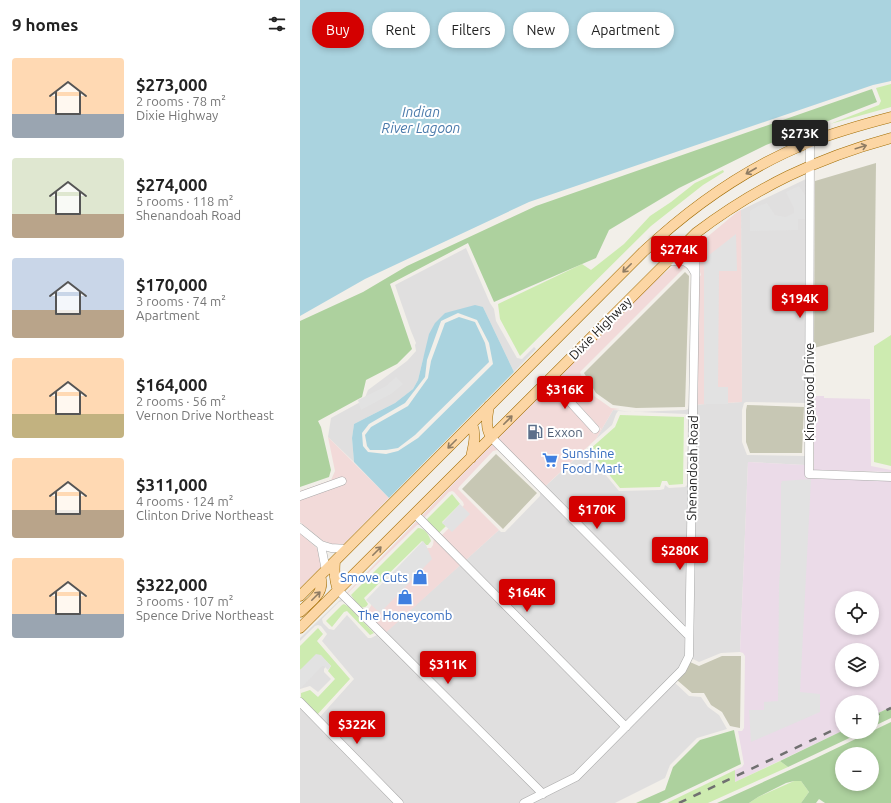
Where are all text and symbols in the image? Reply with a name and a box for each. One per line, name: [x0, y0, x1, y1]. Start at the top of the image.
chip: Buy: [312, 12, 364, 48]
chip: Rent: [372, 12, 430, 48]
chip: Filters: [438, 12, 505, 48]
chip: New: [513, 12, 569, 48]
chip: Apartment: [577, 12, 674, 48]
icon: filters: [266, 13, 288, 35]
text: 9 homes: [12, 15, 78, 34]
icon: home: [44, 74, 92, 122]
text: $273,000: [136, 75, 207, 94]
text: 2 rooms · 78 m²: [136, 94, 226, 108]
water label: Indian River Lagoon: [382, 104, 460, 136]
text: Dixie Highway: [136, 108, 218, 122]
pin: $273K: [772, 120, 828, 154]
text: $273K: [781, 126, 819, 140]
one-way arrow: [854, 143, 867, 150]
one-way arrow: [746, 167, 758, 175]
icon: home: [44, 174, 92, 222]
text: $274,000: [136, 175, 207, 194]
text: 5 rooms · 118 m²: [136, 194, 233, 208]
text: Shenandoah Road: [136, 208, 241, 222]
pin: $274K: [651, 236, 707, 270]
text: $274K: [660, 242, 698, 256]
one-way arrow: [622, 263, 632, 272]
icon: home: [44, 274, 92, 322]
text: $170,000: [136, 275, 207, 294]
pin: $194K: [772, 285, 828, 319]
text: $194K: [781, 291, 819, 305]
text: 3 rooms · 74 m²: [136, 294, 226, 308]
street label: Dixie Highway: [566, 294, 634, 362]
text: Apartment: [136, 308, 200, 322]
street label: Kingswood Drive: [802, 343, 816, 441]
icon: home: [44, 374, 92, 422]
text: $164,000: [136, 375, 207, 394]
pin: $316K: [537, 376, 593, 410]
text: $316K: [546, 382, 584, 396]
text: 2 rooms · 56 m²: [136, 394, 226, 408]
text: Vernon Drive Northeast: [136, 408, 274, 422]
one-way arrow: [503, 415, 513, 425]
street label: Shenandoah Road: [684, 415, 700, 521]
fuel station icon: Exxon: [526, 423, 544, 441]
place label: Exxon: [547, 425, 583, 439]
one-way arrow: [447, 439, 457, 449]
place label: Sunshine Food Mart: [562, 446, 623, 475]
supermarket icon: Sunshine Food Mart: [541, 451, 559, 469]
icon: home: [44, 474, 92, 522]
text: $311,000: [136, 475, 207, 494]
text: 4 rooms · 124 m²: [136, 494, 233, 508]
pin: $170K: [569, 496, 625, 530]
text: $170K: [578, 502, 616, 516]
text: Clinton Drive Northeast: [136, 508, 274, 522]
pin: $280K: [652, 537, 708, 571]
text: $280K: [661, 543, 699, 557]
one-way arrow: [372, 546, 382, 556]
shop icon: Smove Cuts: [411, 568, 429, 586]
place label: Smove Cuts: [340, 570, 408, 584]
icon: home: [44, 574, 92, 622]
text: $322,000: [136, 575, 207, 594]
pin: $164K: [499, 579, 555, 613]
text: $164K: [508, 585, 546, 599]
shop icon: The Honeycomb: [396, 588, 414, 606]
one-way arrow: [311, 591, 321, 601]
map controls: [835, 591, 879, 791]
button: locate: [835, 591, 879, 635]
text: 3 rooms · 107 m²: [136, 594, 233, 608]
text: Spence Drive Northeast: [136, 608, 274, 622]
place label: The Honeycomb: [358, 608, 452, 622]
button: layers: [835, 643, 879, 687]
pin: $311K: [420, 651, 476, 685]
text: $311K: [429, 657, 467, 671]
button: +: [835, 695, 879, 739]
pin: $322K: [329, 711, 385, 745]
text: $322K: [338, 717, 376, 731]
button: −: [835, 747, 879, 791]

